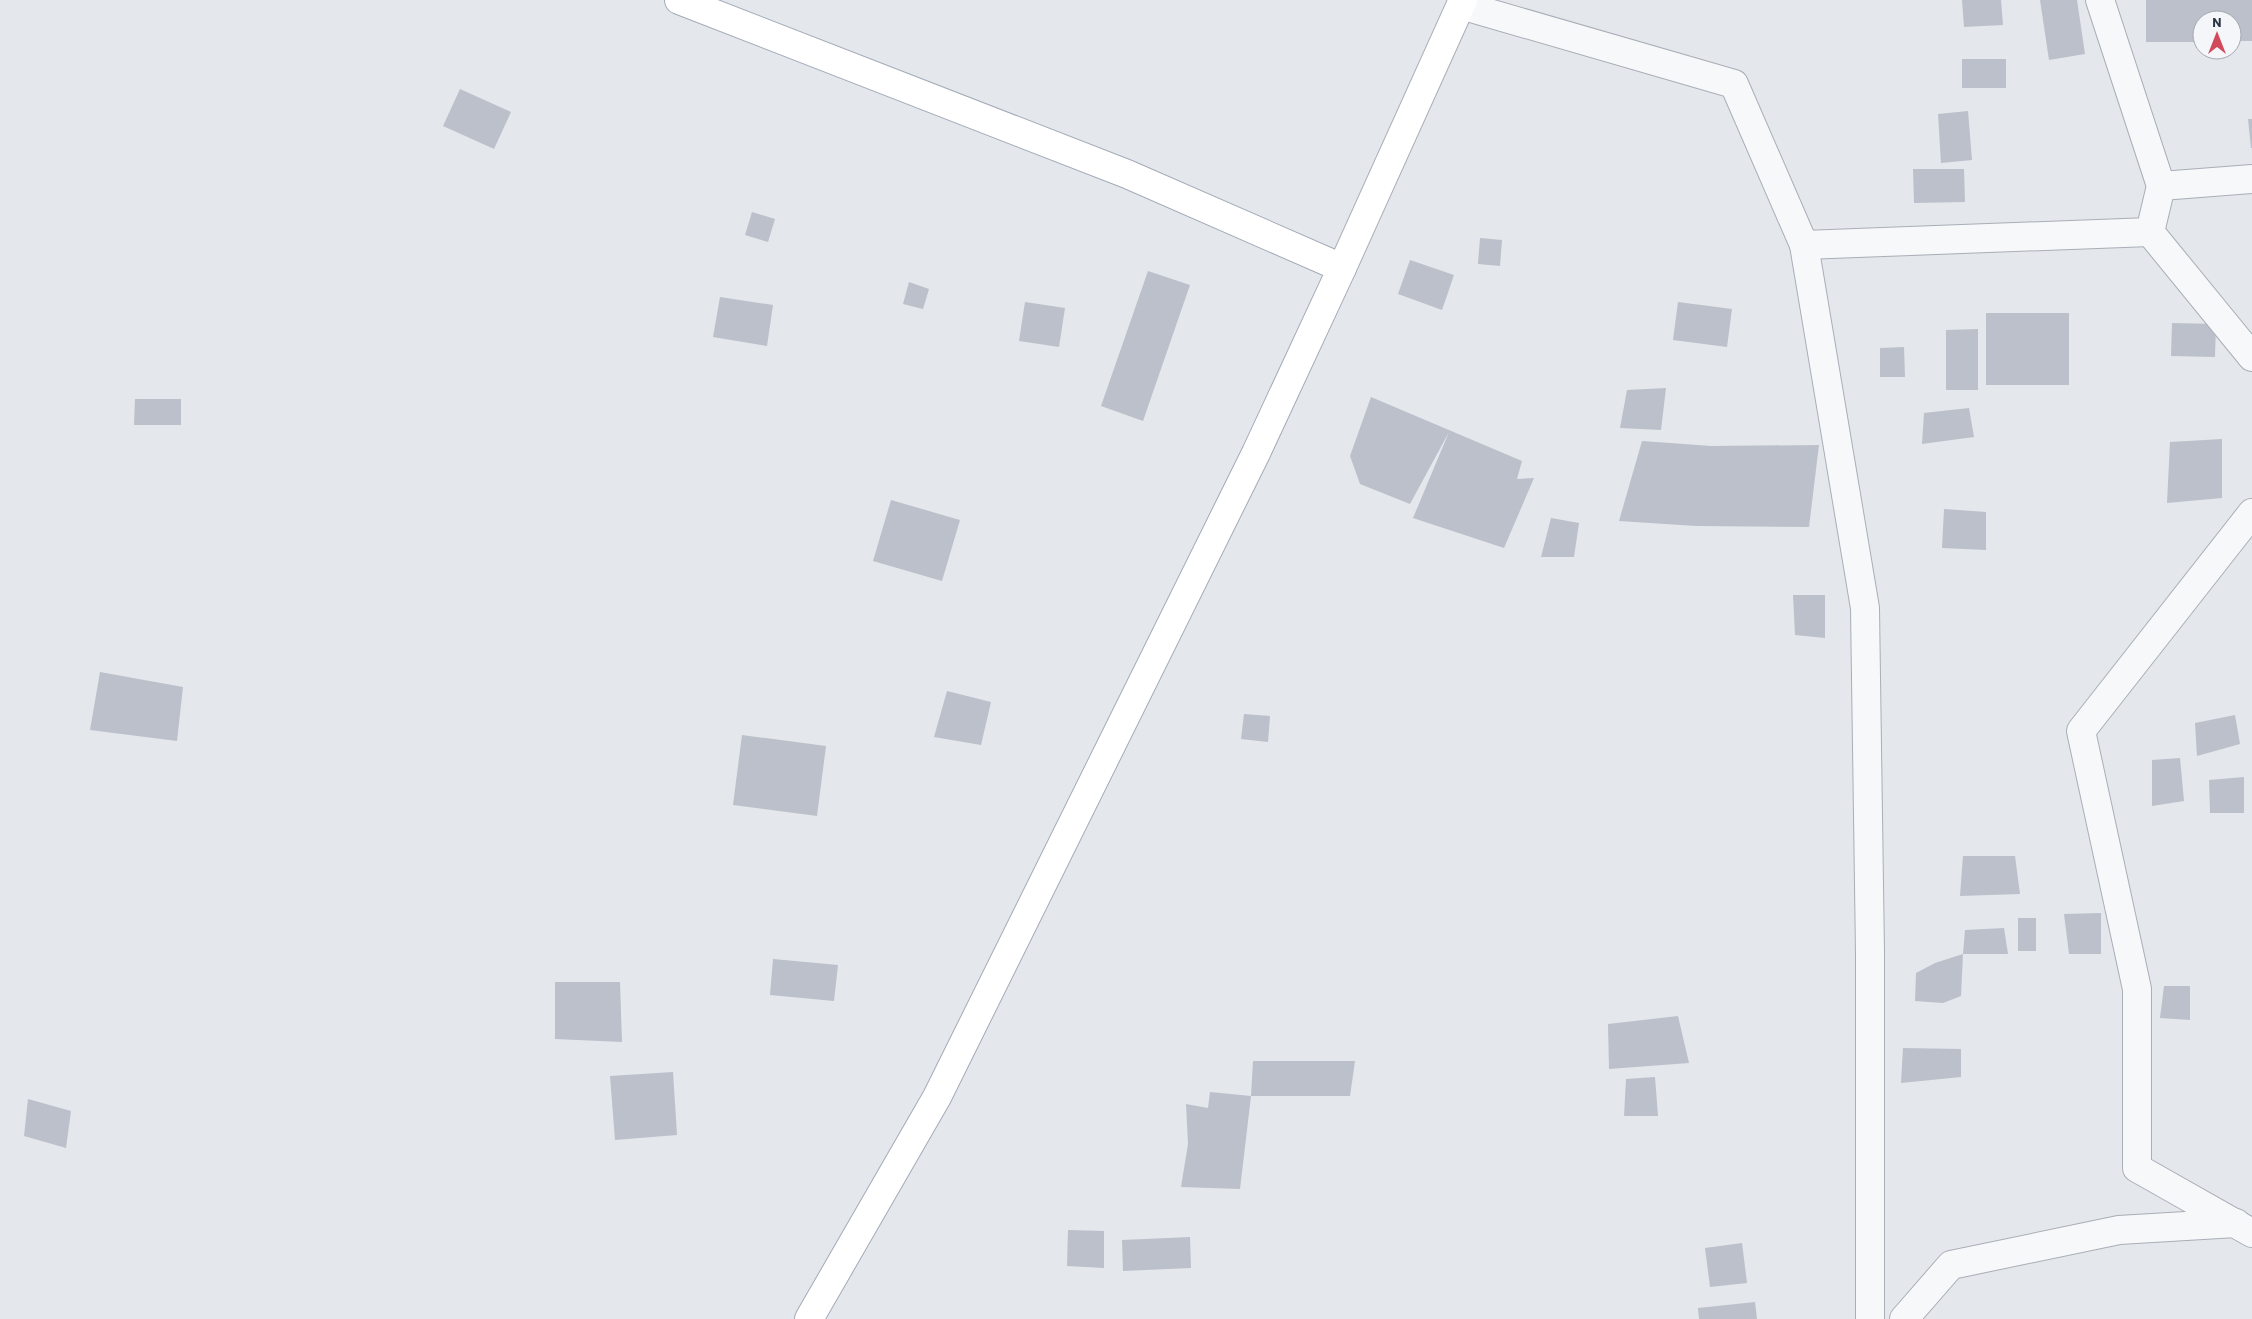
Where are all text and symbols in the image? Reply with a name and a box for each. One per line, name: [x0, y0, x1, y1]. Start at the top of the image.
north arrow: [2192, 10, 2242, 60]
text: N: [2212, 13, 2222, 30]

